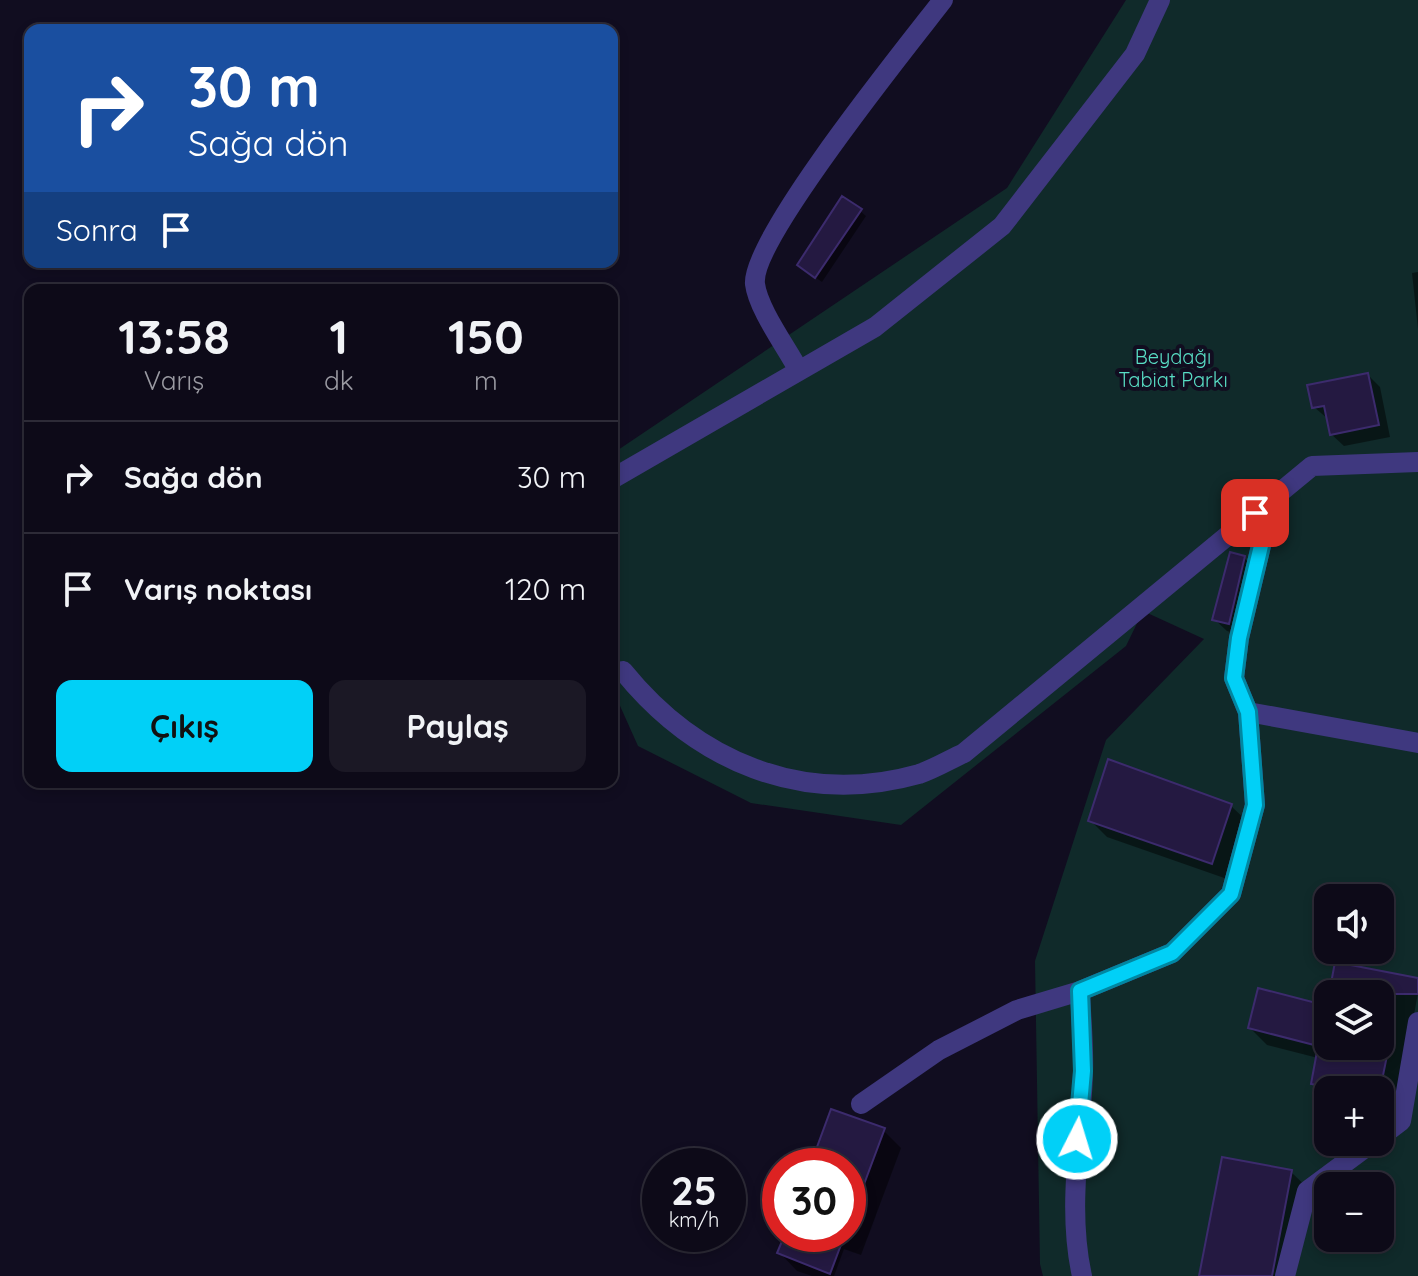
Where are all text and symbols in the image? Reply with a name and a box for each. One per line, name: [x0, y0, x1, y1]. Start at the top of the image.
text: 30 m: [188, 51, 320, 121]
icon: right: [56, 56, 160, 160]
text: Sağa dön: [188, 120, 349, 165]
icon: arrive: [154, 208, 198, 252]
text: Sonra: [56, 211, 138, 249]
text: 13:58: [118, 306, 230, 366]
text: 1: [330, 306, 348, 366]
text: 150: [448, 306, 524, 366]
park label: Beydağı Tabiat Parkı: [1118, 344, 1228, 392]
text: Varış: [144, 364, 204, 397]
text: dk: [324, 364, 354, 397]
text: m: [474, 364, 498, 397]
icon: right: [56, 455, 100, 499]
text: Sağa dön: [124, 458, 263, 496]
text: 30 m: [517, 458, 586, 496]
pin: [1221, 479, 1289, 547]
icon: arrive: [1233, 491, 1277, 535]
icon: arrive: [56, 567, 100, 611]
text: Varış noktası: [124, 570, 312, 608]
text: 120 m: [505, 570, 586, 608]
button: Çıkış: [56, 680, 313, 772]
button: Paylaş: [329, 680, 586, 772]
map controls: [1314, 884, 1394, 1252]
button: sound: [1314, 884, 1394, 964]
button: layers: [1314, 980, 1394, 1060]
button: +: [1314, 1076, 1394, 1156]
position arrow: [1035, 1097, 1119, 1181]
speed limit sign: 30: [762, 1148, 866, 1252]
text: 25: [671, 1165, 717, 1215]
button: −: [1314, 1172, 1394, 1252]
text: km/h: [669, 1207, 719, 1232]

